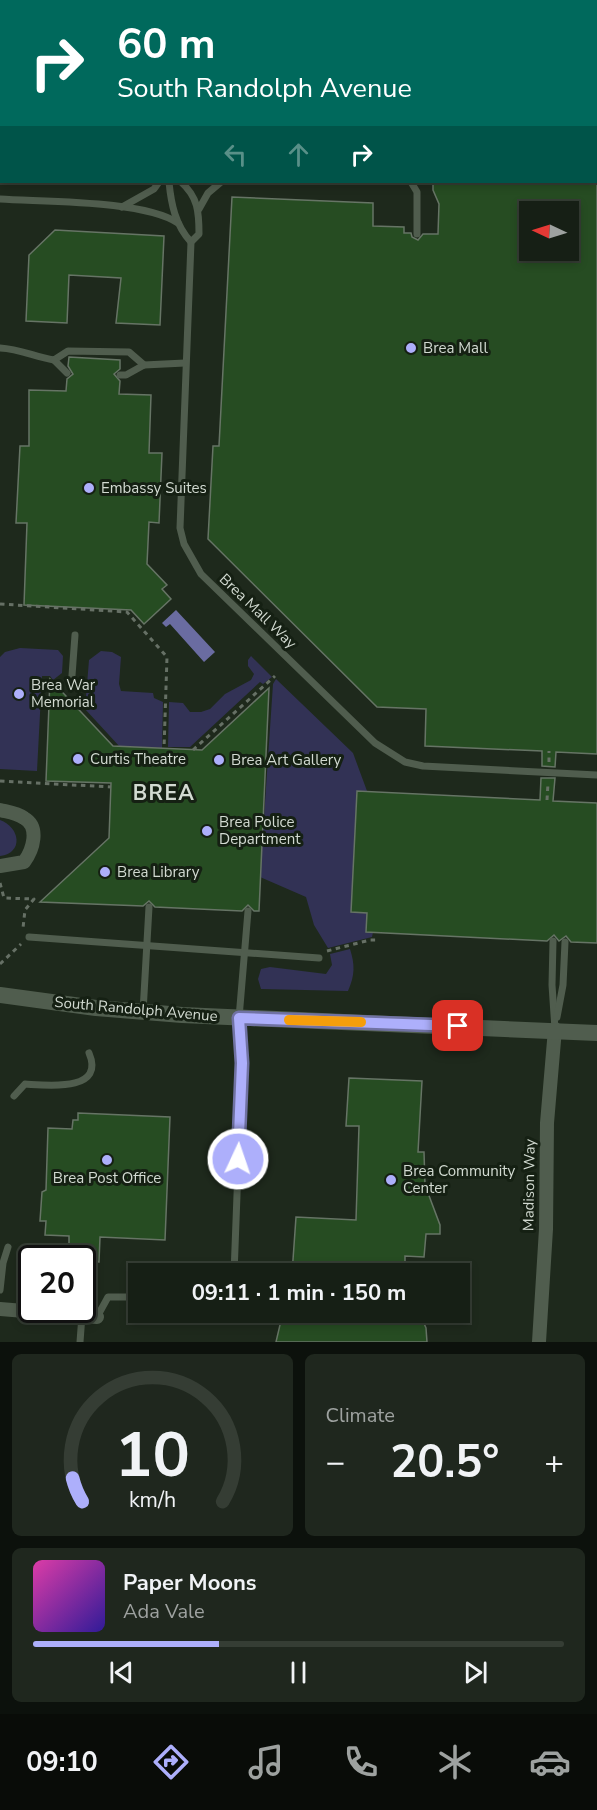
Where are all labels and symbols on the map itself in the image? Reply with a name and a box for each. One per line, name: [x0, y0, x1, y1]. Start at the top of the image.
north arrow: [519, 201, 579, 261]
place label: Brea Mall: [423, 338, 488, 358]
marker: Brea Mall: [404, 341, 418, 355]
place label: Embassy Suites: [101, 478, 207, 498]
marker: Embassy Suites: [82, 481, 96, 495]
street label: Brea Mall Way: [215, 569, 301, 653]
place label: Brea War Memorial: [31, 675, 96, 712]
marker: Brea War Memorial: [12, 687, 26, 701]
place label: Curtis Theatre: [90, 749, 186, 769]
place label: Brea Art Gallery: [231, 750, 341, 770]
marker: Curtis Theatre: [71, 752, 85, 766]
marker: Brea Art Gallery: [212, 753, 226, 767]
district label: BREA: [133, 779, 195, 807]
place label: Brea Police Department: [219, 812, 301, 849]
marker: Brea Police Department: [200, 824, 214, 838]
place label: Brea Library: [117, 862, 200, 882]
marker: Brea Library: [98, 865, 112, 879]
street label: South Randolph Avenue: [54, 992, 218, 1026]
pin: [432, 1000, 483, 1051]
position arrow: [206, 1127, 270, 1191]
street label: Madison Way: [518, 1138, 540, 1231]
marker: Brea Post Office: [100, 1153, 114, 1167]
place label: Brea Community Center: [403, 1161, 516, 1198]
place label: Brea Post Office: [53, 1168, 161, 1188]
marker: Brea Community Center: [384, 1173, 398, 1187]
speed limit sign: 20: [18, 1245, 96, 1323]

